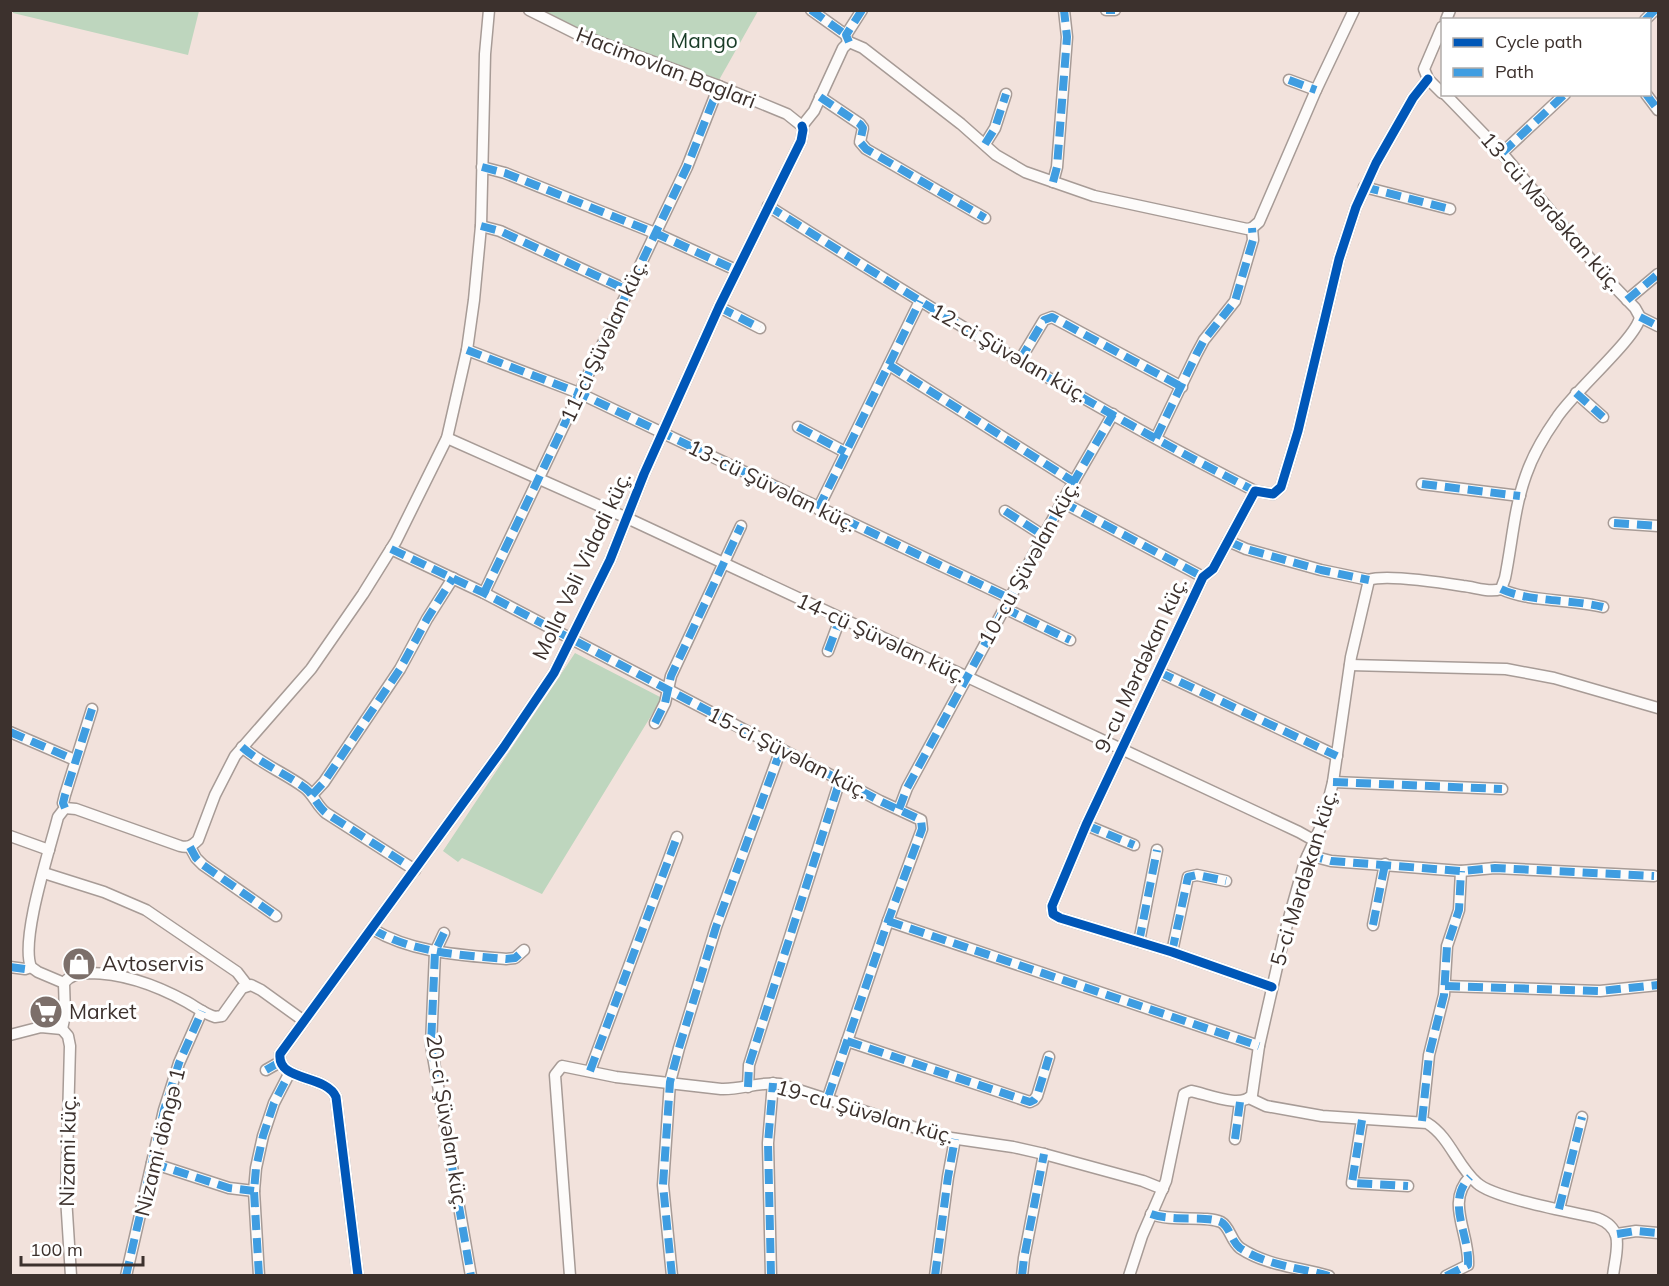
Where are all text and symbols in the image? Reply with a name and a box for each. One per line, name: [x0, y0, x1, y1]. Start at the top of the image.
legend: [1441, 18, 1651, 96]
street label: Hacimovlan Baglari: [573, 21, 760, 113]
park label: Mango: [670, 27, 738, 53]
text: Cycle path: [1495, 30, 1582, 53]
text: Path: [1495, 60, 1534, 83]
street label: 13-cü Mərdəkan küç.: [1475, 126, 1628, 296]
street label: 11-ci Şüvəlan küç.: [554, 255, 652, 426]
street label: 12-ci Şüvəlan küç.: [926, 297, 1093, 408]
street label: 13-cü Şüvəlan küç.: [684, 433, 861, 537]
street label: Molla Vəli Vidadi küç.: [526, 467, 636, 664]
street label: 10-cu Şüvəlan küç.: [972, 476, 1084, 649]
street label: 9-cu Mərdəkan küç.: [1088, 573, 1192, 756]
street label: 14-cü Şüvəlan küç.: [793, 586, 970, 688]
street label: 15-ci Şüvəlan küç.: [704, 700, 873, 804]
street label: 5-ci Mərdəkan küç.: [1264, 786, 1342, 969]
shop icon: Avtoservis: [61, 946, 97, 982]
place label: Avtoservis: [102, 950, 204, 976]
supermarket icon: Market: [28, 994, 64, 1030]
place label: Market: [69, 998, 137, 1024]
street label: 20-ci Şüvəlan küç.: [421, 1033, 475, 1211]
street label: Nizami döngə 1: [128, 1065, 190, 1219]
street label: 19-cu Şüvəlan küç.: [773, 1073, 957, 1149]
street label: Nizami küç.: [53, 1095, 81, 1207]
scale bar: [21, 1229, 142, 1267]
text: 100 m: [30, 1238, 83, 1261]

